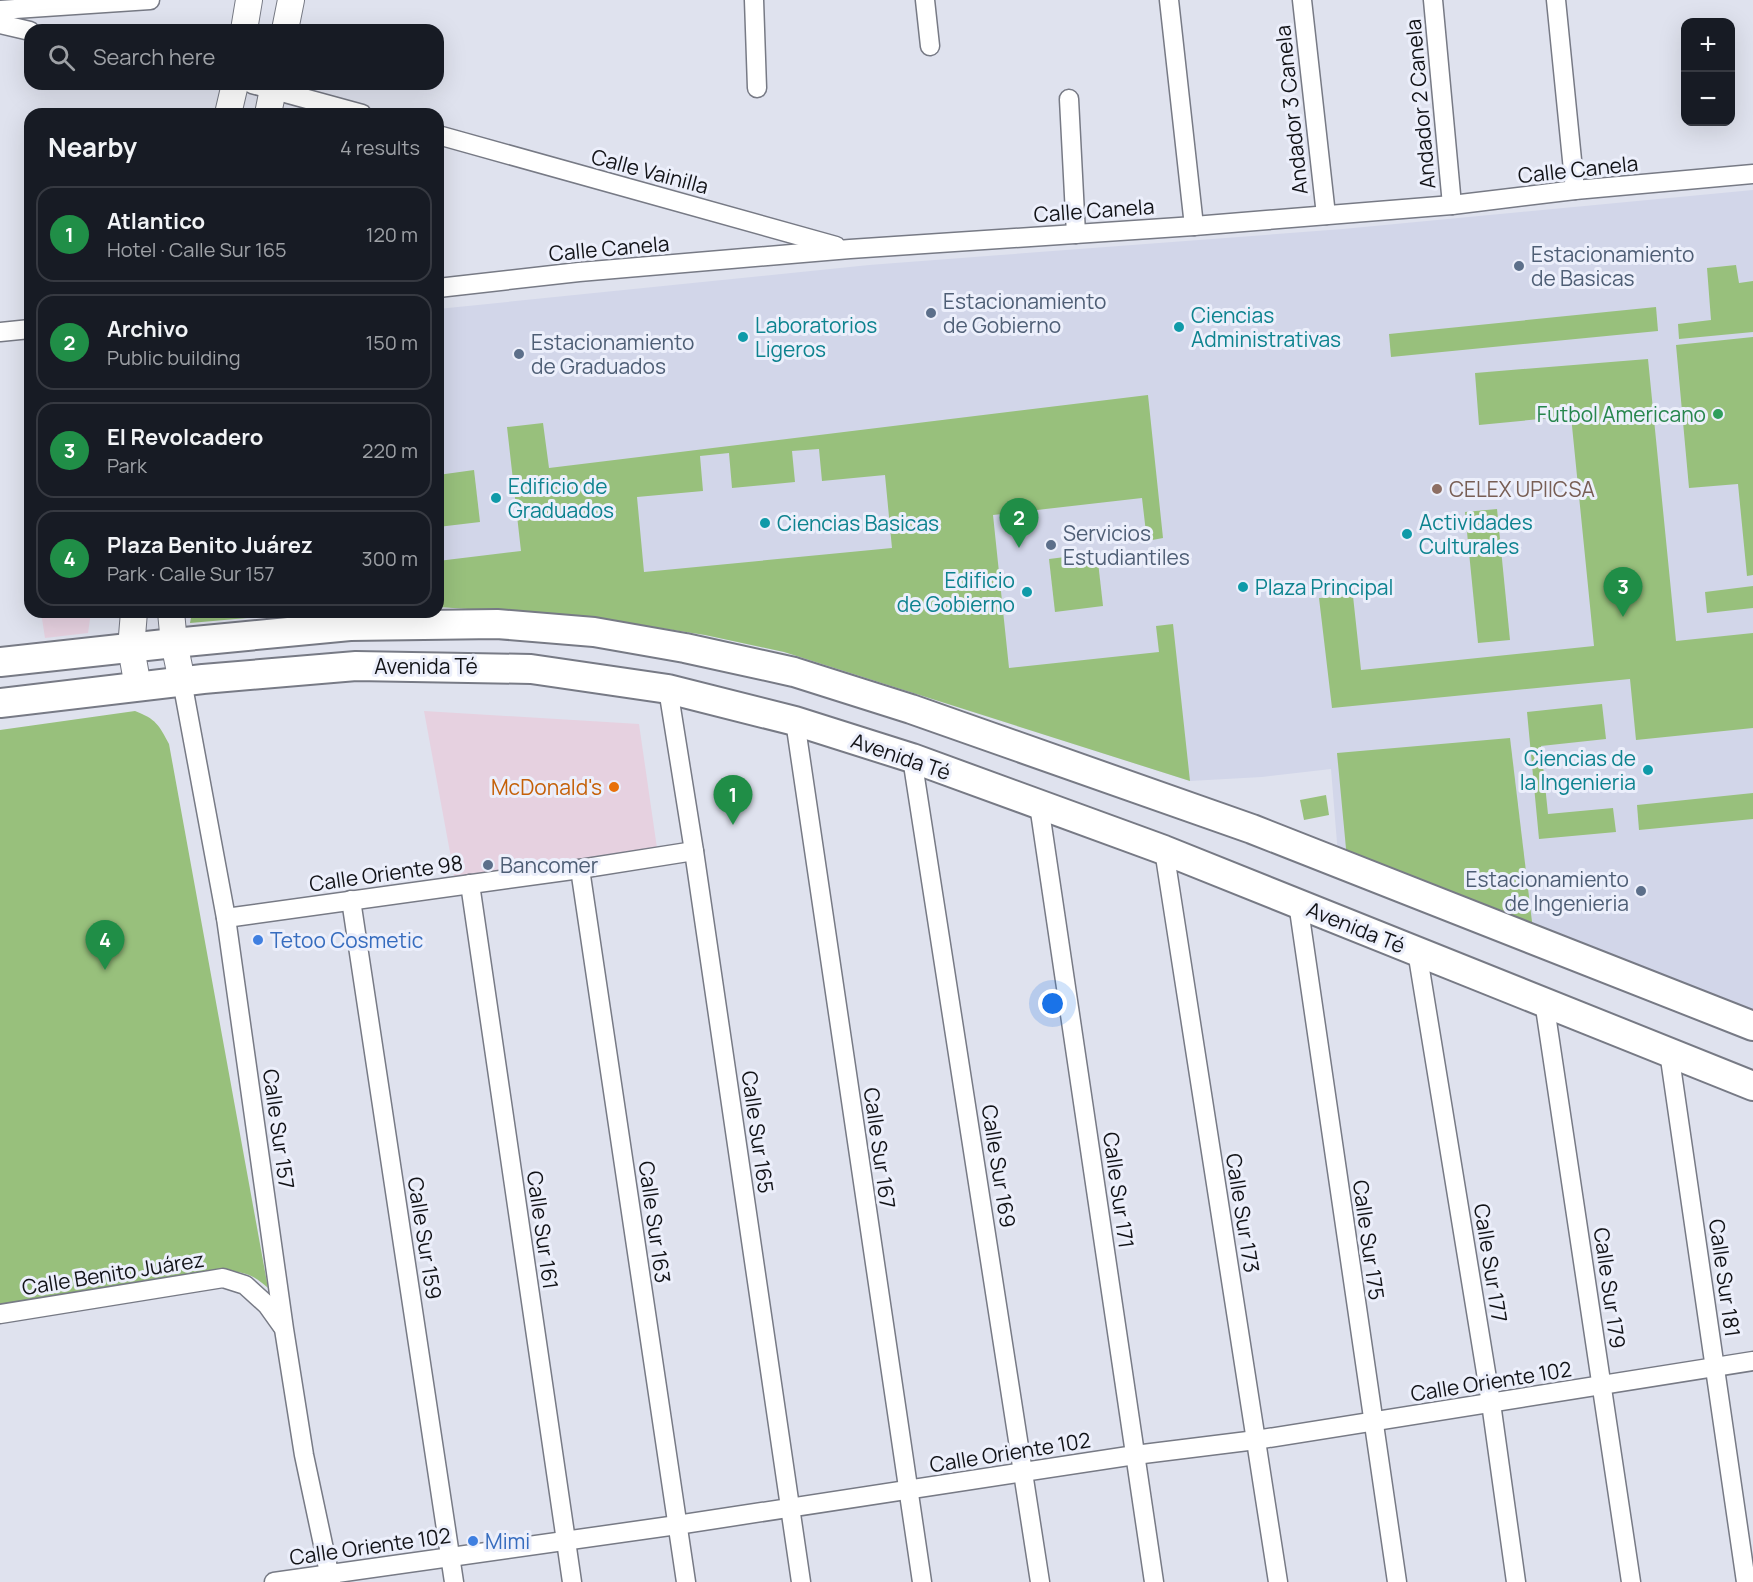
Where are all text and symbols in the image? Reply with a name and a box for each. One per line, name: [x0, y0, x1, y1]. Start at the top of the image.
street label: Andador 2 Canela: [1399, 18, 1441, 190]
map controls: [1681, 18, 1735, 126]
button: +: [1681, 18, 1735, 72]
search box: [24, 24, 444, 90]
street label: Andador 3 Canela: [1268, 24, 1314, 196]
icon: search: [45, 41, 78, 74]
text: Search here: [93, 42, 215, 72]
button: −: [1681, 72, 1735, 126]
text: Nearby: [48, 129, 137, 165]
text: 4 results: [340, 134, 420, 161]
street label: Calle Vainilla: [588, 142, 712, 200]
street label: Calle Canela: [1516, 149, 1640, 189]
street label: Calle Canela: [1033, 192, 1155, 228]
text: Atlantico: [107, 206, 205, 236]
text: 1: [65, 221, 74, 248]
text: 120 m: [366, 221, 418, 248]
street label: Calle Canela: [548, 229, 670, 267]
text: Hotel · Calle Sur 165: [107, 236, 287, 263]
place label: Estacionamiento de Basicas: [1531, 240, 1694, 292]
marker: Estacionamiento de Basicas: [1512, 259, 1526, 273]
place label: Estacionamiento de Gobierno: [943, 287, 1106, 339]
place label: Ciencias Administrativas: [1191, 301, 1341, 353]
marker: Estacionamiento de Gobierno: [924, 306, 938, 320]
place label: Laboratorios Ligeros: [755, 311, 877, 363]
text: Archivo: [107, 314, 188, 344]
marker: Ciencias Administrativas: [1172, 320, 1186, 334]
place label: Estacionamiento de Graduados: [531, 328, 694, 380]
text: 2: [64, 329, 75, 356]
text: 150 m: [365, 329, 418, 356]
marker: Laboratorios Ligeros: [736, 330, 750, 344]
text: Public building: [107, 344, 241, 371]
marker: Estacionamiento de Graduados: [512, 347, 526, 361]
place label: Futbol Americano: [1537, 400, 1706, 428]
marker: Futbol Americano: [1711, 407, 1725, 421]
text: El Revolcadero: [107, 422, 263, 452]
text: 3: [64, 437, 75, 464]
text: 220 m: [362, 437, 418, 464]
text: Park: [107, 452, 147, 479]
place label: Edificio de Graduados: [508, 472, 614, 524]
place label: CELEX UPIICSA: [1449, 475, 1595, 503]
marker: CELEX UPIICSA: [1430, 482, 1444, 496]
marker: Edificio de Graduados: [489, 491, 503, 505]
pin: 2: [1000, 498, 1038, 548]
place label: Actividades Culturales: [1419, 508, 1533, 560]
place label: Ciencias Basicas: [777, 509, 939, 537]
marker: Ciencias Basicas: [758, 516, 772, 530]
place label: Servicios Estudiantiles: [1063, 519, 1190, 571]
marker: Actividades Culturales: [1400, 527, 1414, 541]
text: Plaza Benito Juárez: [107, 530, 313, 560]
marker: Servicios Estudiantiles: [1044, 538, 1058, 552]
text: 4: [63, 545, 76, 572]
text: 300 m: [362, 545, 418, 572]
text: Park · Calle Sur 157: [107, 560, 275, 587]
place label: Edificio de Gobierno: [897, 566, 1015, 618]
pin: 3: [1604, 568, 1642, 617]
place label: Plaza Principal: [1255, 573, 1393, 601]
marker: Plaza Principal: [1236, 580, 1250, 594]
marker: Edificio de Gobierno: [1020, 585, 1034, 599]
street label: Avenida Té: [374, 652, 478, 680]
street label: Avenida Té: [847, 726, 955, 786]
place label: Ciencias de la Ingenieria: [1520, 744, 1636, 796]
marker: Ciencias de la Ingenieria: [1641, 763, 1655, 777]
place label: McDonald's: [491, 773, 602, 801]
pin: 1: [714, 776, 752, 825]
marker: McDonald's: [607, 780, 621, 794]
street label: Calle Oriente 98: [307, 848, 465, 898]
place label: Bancomer: [500, 851, 599, 879]
marker: Bancomer: [481, 858, 495, 872]
place label: Estacionamiento de Ingenieria: [1466, 865, 1629, 917]
marker: Estacionamiento de Ingenieria: [1634, 884, 1648, 898]
street label: Avenida Té: [1303, 895, 1409, 959]
pin: 4: [86, 920, 124, 970]
place label: Tetoo Cosmetic: [270, 926, 423, 954]
marker: Tetoo Cosmetic: [251, 933, 265, 947]
your location: [1038, 989, 1067, 1018]
street label: Calle Sur 157: [257, 1067, 301, 1191]
street label: Calle Sur 165: [736, 1069, 780, 1195]
street label: Calle Sur 167: [858, 1086, 902, 1210]
street label: Calle Sur 169: [975, 1102, 1023, 1230]
street label: Calle Sur 171: [1097, 1130, 1141, 1250]
street label: Calle Sur 173: [1220, 1151, 1266, 1275]
street label: Calle Sur 163: [633, 1159, 677, 1285]
street label: Calle Sur 161: [521, 1169, 565, 1291]
street label: Calle Sur 159: [402, 1175, 448, 1301]
street label: Calle Sur 175: [1347, 1178, 1391, 1302]
street label: Calle Sur 177: [1468, 1202, 1514, 1324]
street label: Calle Sur 181: [1703, 1217, 1747, 1339]
street label: Calle Sur 179: [1588, 1226, 1632, 1350]
street label: Calle Benito Juárez: [20, 1245, 206, 1301]
street label: Calle Oriente 102: [1409, 1354, 1573, 1408]
street label: Calle Oriente 102: [928, 1425, 1092, 1479]
street label: Calle Oriente 102: [288, 1521, 452, 1571]
place label: Mimi: [485, 1527, 530, 1555]
marker: Mimi: [466, 1534, 480, 1548]

